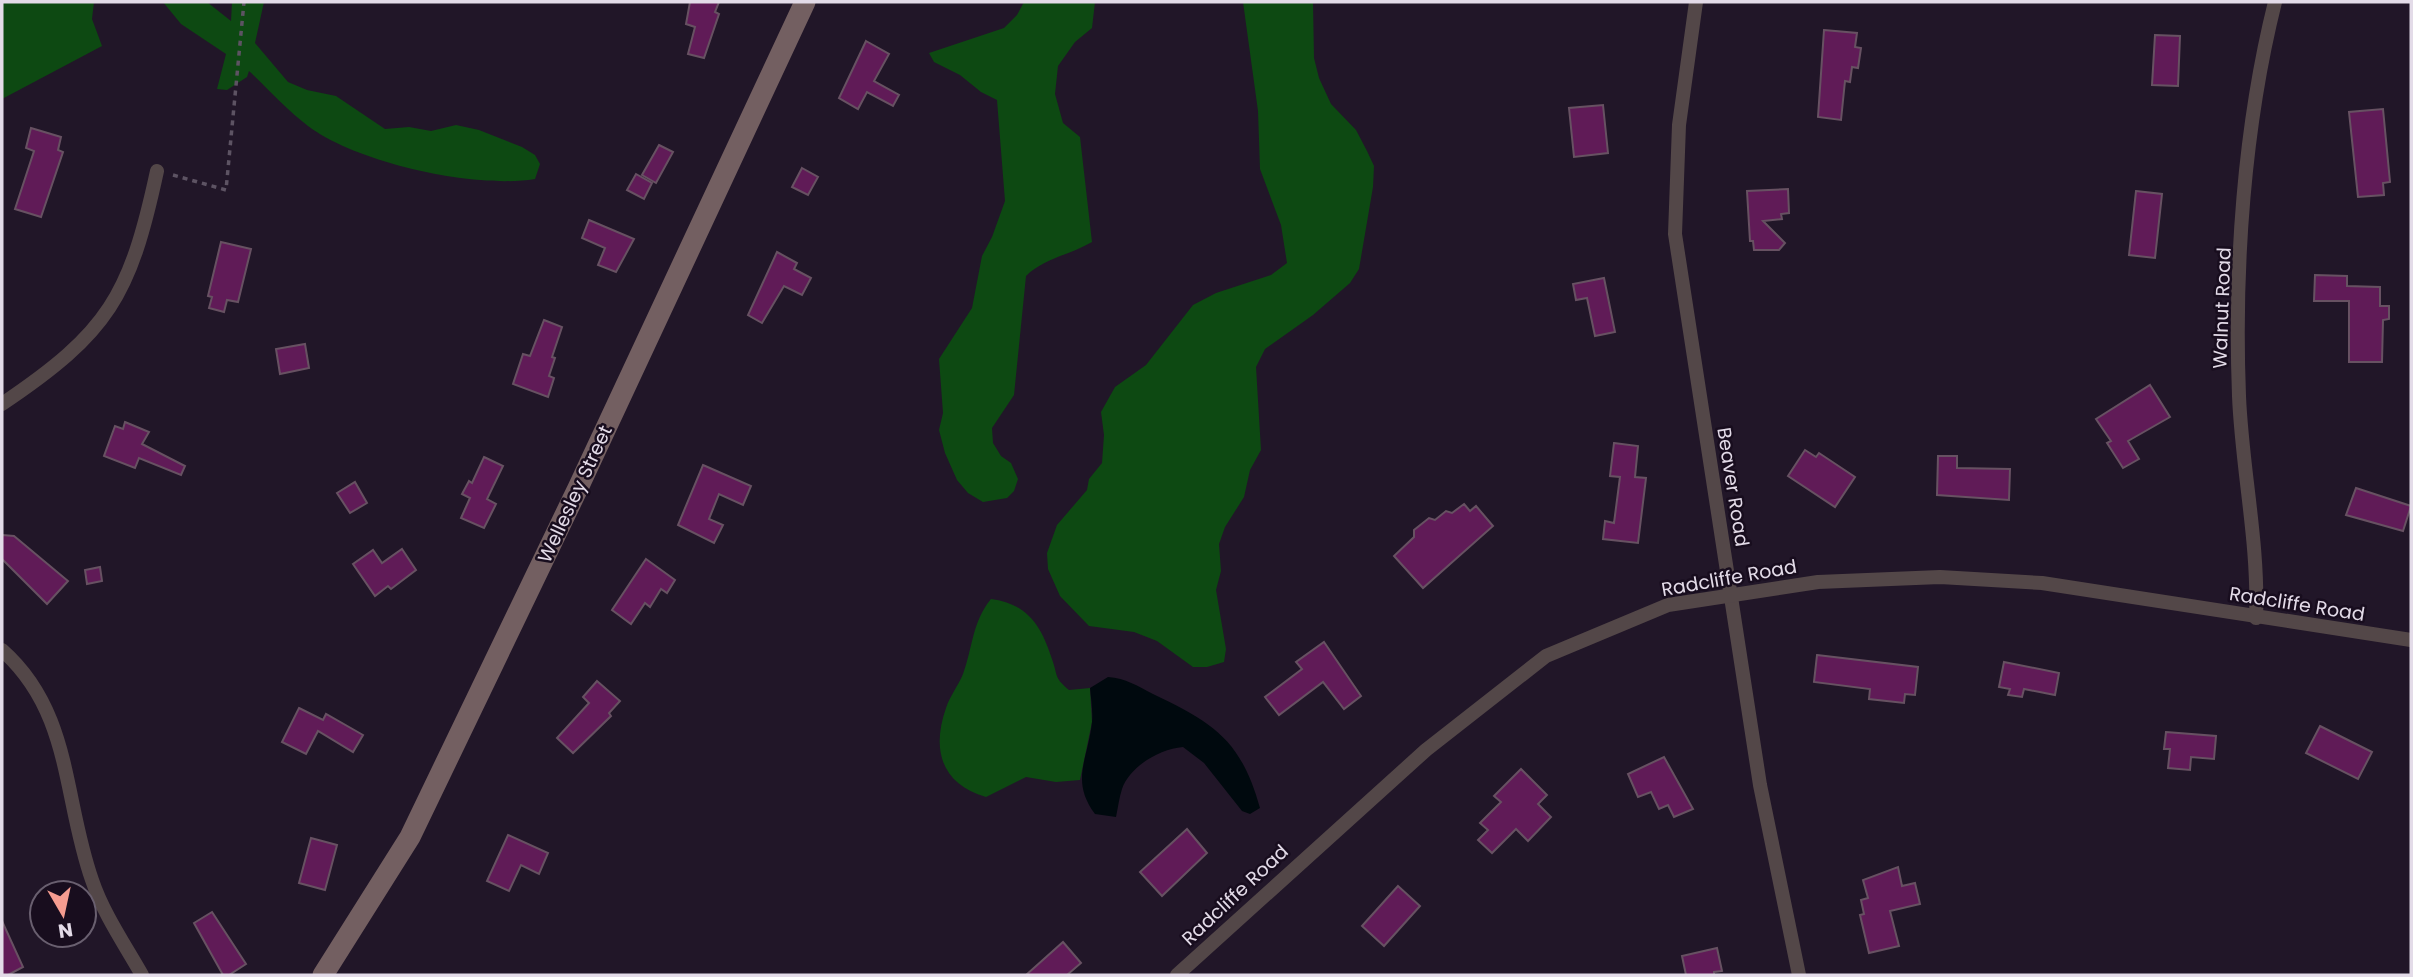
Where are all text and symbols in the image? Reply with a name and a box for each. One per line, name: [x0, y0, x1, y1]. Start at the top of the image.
street label: Walnut Road: [2206, 247, 2238, 369]
street label: Wellesley Street: [531, 421, 619, 567]
street label: Beaver Road: [1710, 425, 1756, 549]
street label: Radcliffe Road: [1659, 553, 1799, 603]
street label: Radcliffe Road: [2227, 580, 2367, 628]
street label: Radcliffe Road: [1176, 838, 1294, 952]
north arrow: [28, 879, 98, 949]
text: N: [56, 916, 75, 945]

